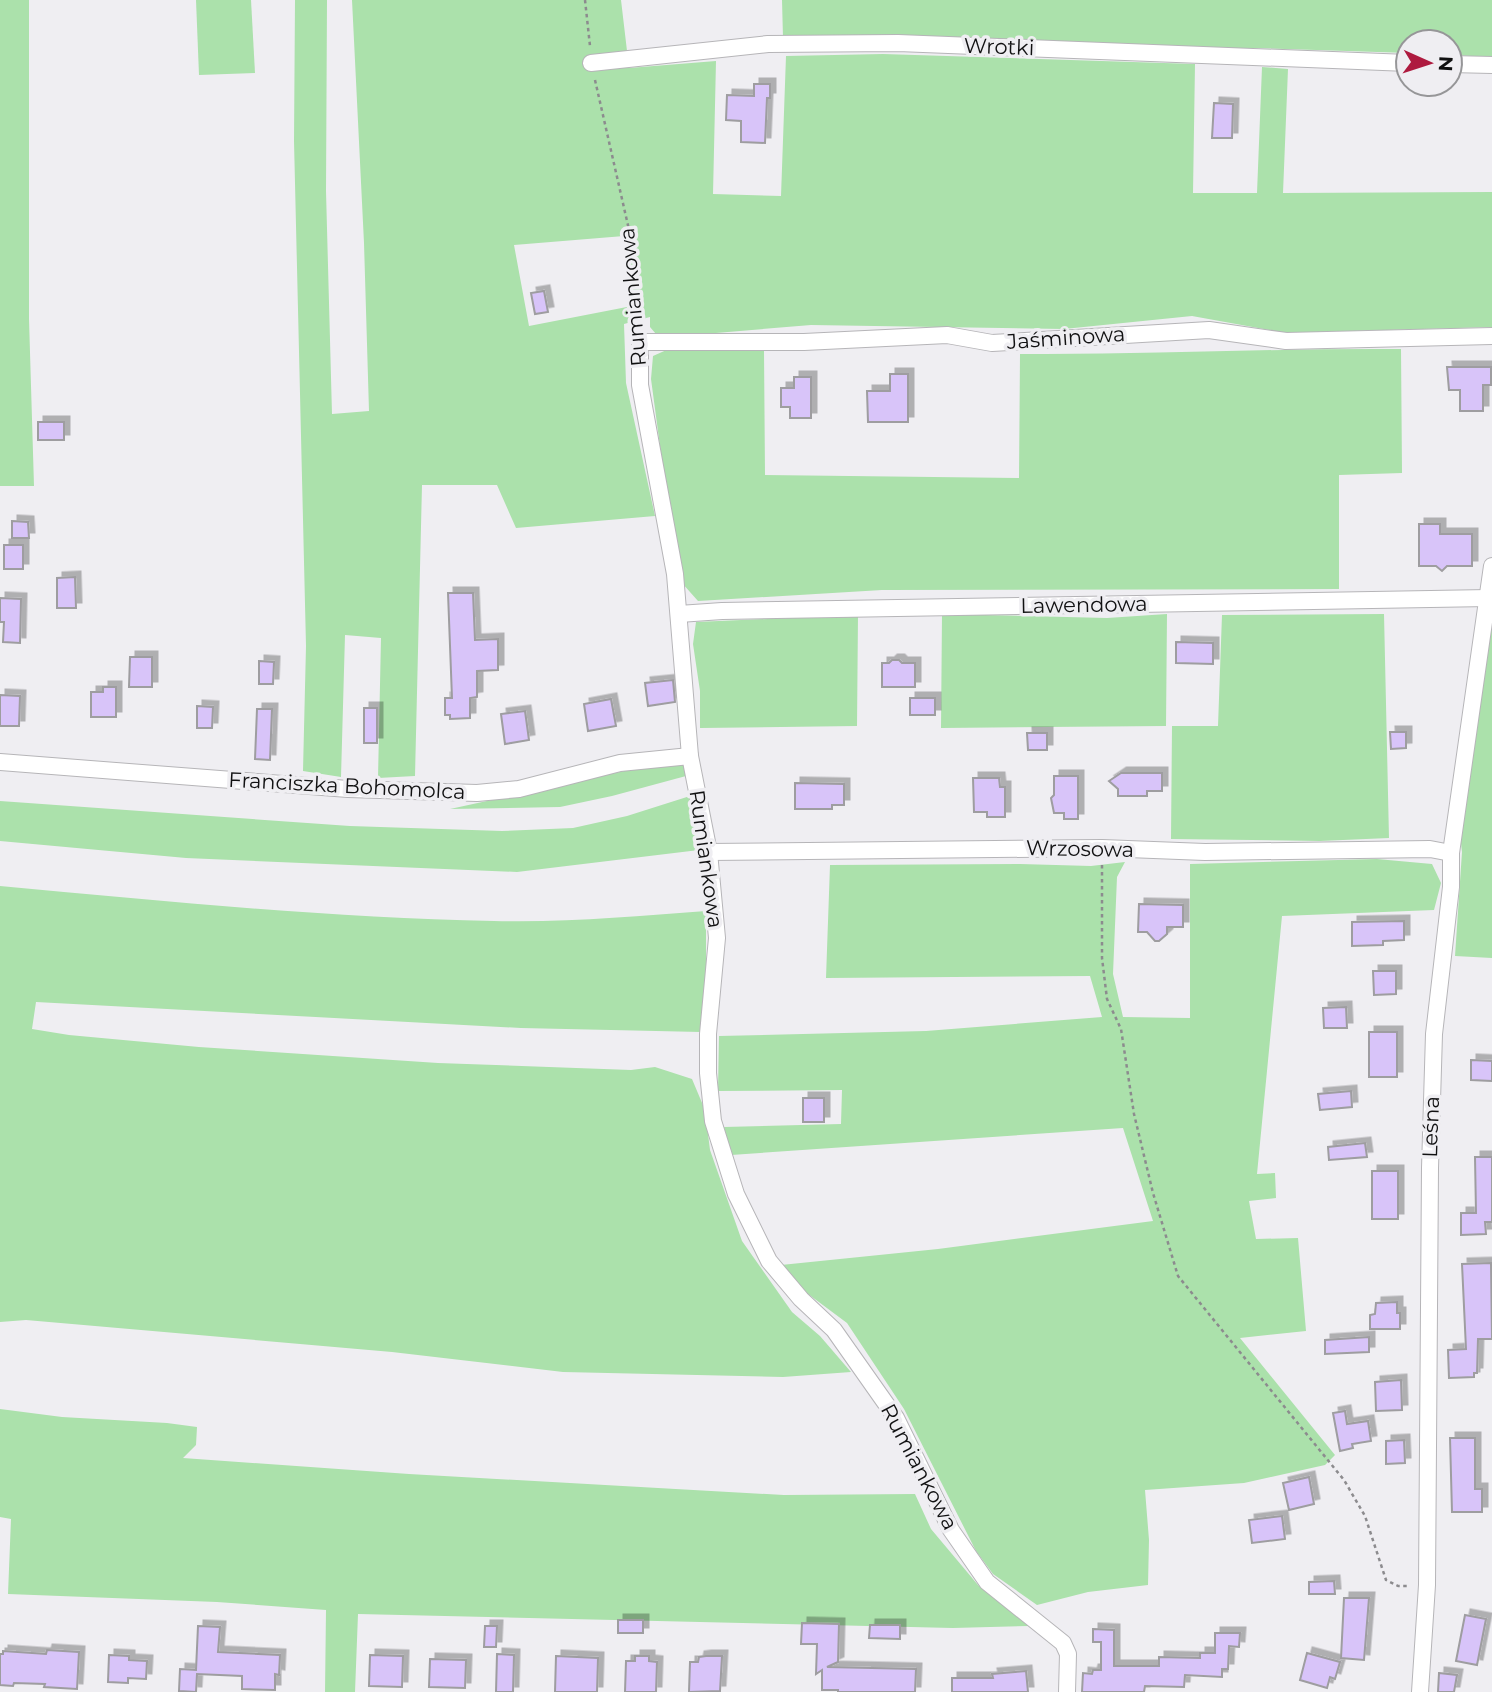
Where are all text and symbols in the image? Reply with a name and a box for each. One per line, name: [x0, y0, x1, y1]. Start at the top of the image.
north arrow: [1394, 28, 1464, 98]
street label: Wrotki: [963, 33, 1035, 60]
text: N: [1434, 56, 1457, 72]
street label: Rumiankowa: [614, 227, 651, 367]
street label: Jaśminowa: [1005, 321, 1126, 354]
street label: Lawendowa: [1020, 591, 1148, 618]
street label: Franciszka Bohomolca: [228, 767, 466, 804]
street label: Rumiankowa: [684, 788, 729, 930]
street label: Wrzosowa: [1026, 835, 1134, 862]
street label: Leśna: [1417, 1096, 1444, 1158]
street label: Rumiankowa: [876, 1399, 963, 1534]

